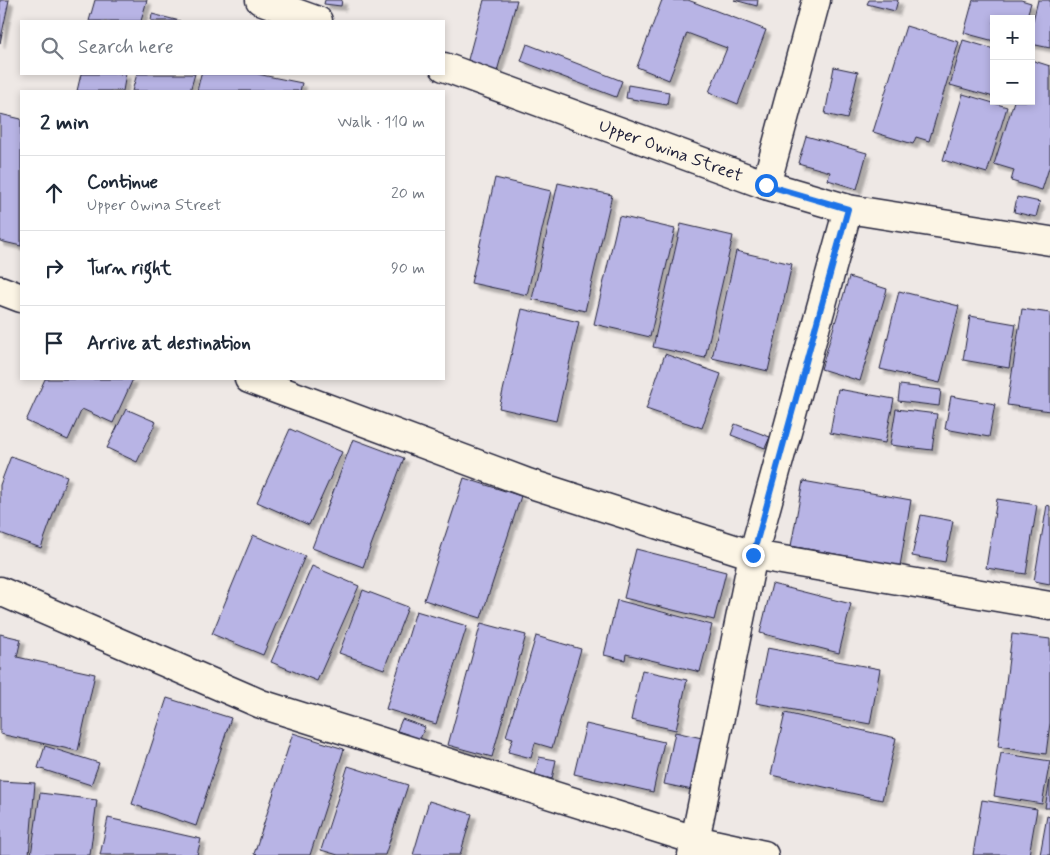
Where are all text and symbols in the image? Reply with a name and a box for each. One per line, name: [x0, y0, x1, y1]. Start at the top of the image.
map controls: [990, 15, 1035, 105]
button: +: [990, 15, 1035, 60]
search box: [20, 20, 445, 75]
icon: search: [38, 34, 66, 62]
text: Search here: [78, 35, 174, 60]
button: −: [990, 60, 1035, 105]
text: 2 min: [40, 109, 89, 137]
text: Walk · 110 m: [337, 112, 425, 133]
street label: Upper Owina Street: [595, 114, 746, 188]
text: Continue: [87, 170, 158, 195]
route start: [755, 174, 778, 197]
icon: ahead: [40, 179, 68, 207]
text: 20 m: [391, 183, 425, 204]
text: Upper Owina Street: [87, 195, 222, 216]
icon: right: [40, 254, 68, 282]
text: Turn right: [87, 256, 171, 281]
text: 90 m: [391, 258, 425, 279]
icon: arrive: [40, 329, 68, 357]
text: Arrive at destination: [87, 331, 251, 356]
route end: [742, 544, 765, 567]

